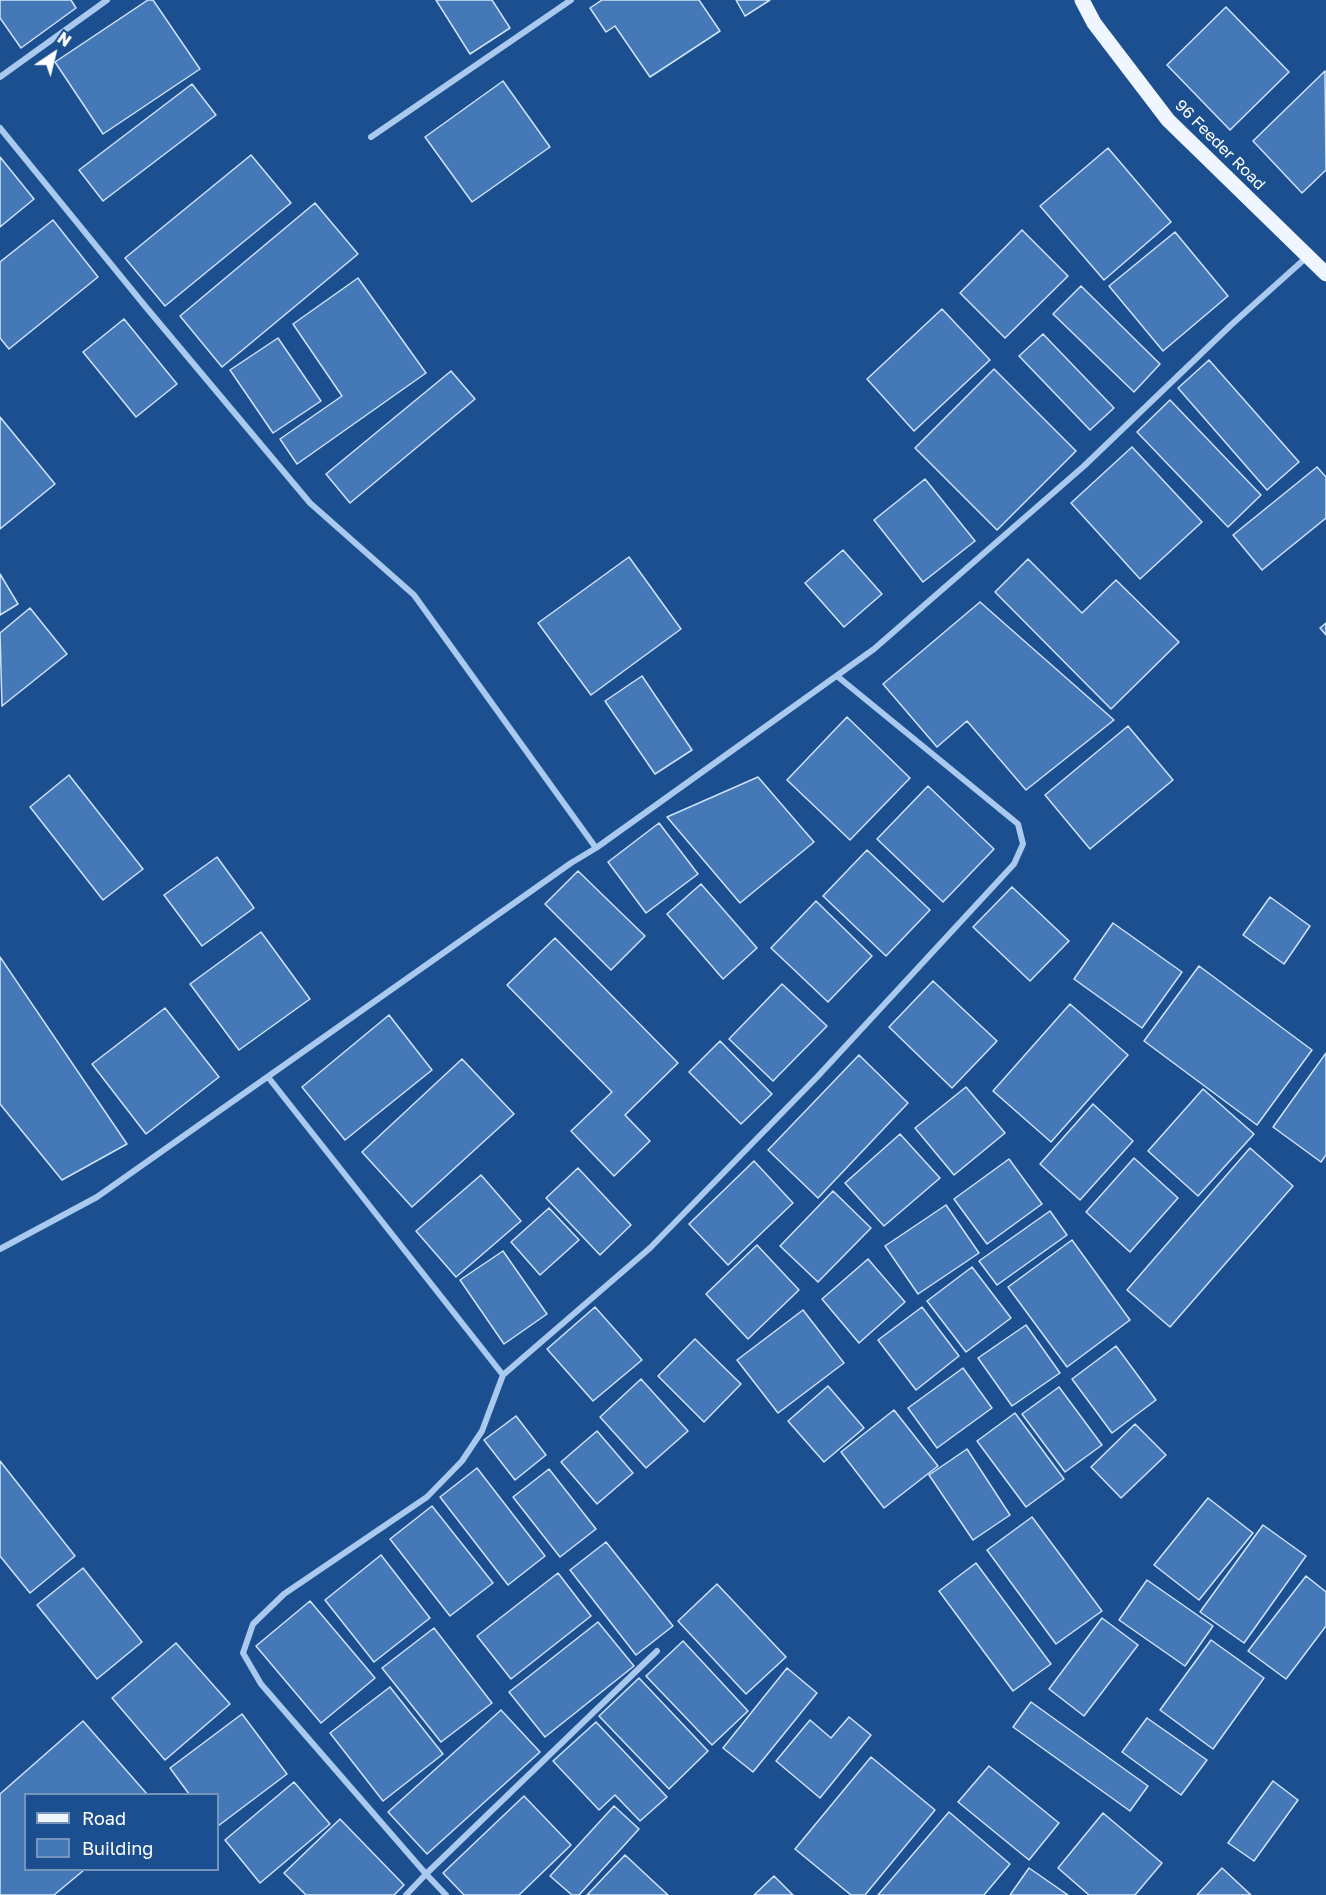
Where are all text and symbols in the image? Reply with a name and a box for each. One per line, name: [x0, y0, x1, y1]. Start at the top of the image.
north arrow: [24, 24, 84, 84]
text: N: [54, 28, 75, 51]
street label: 96 Feeder Road: [1171, 96, 1269, 194]
legend: [24, 1793, 219, 1871]
text: Road: [82, 1807, 126, 1829]
text: Building: [82, 1837, 153, 1859]

